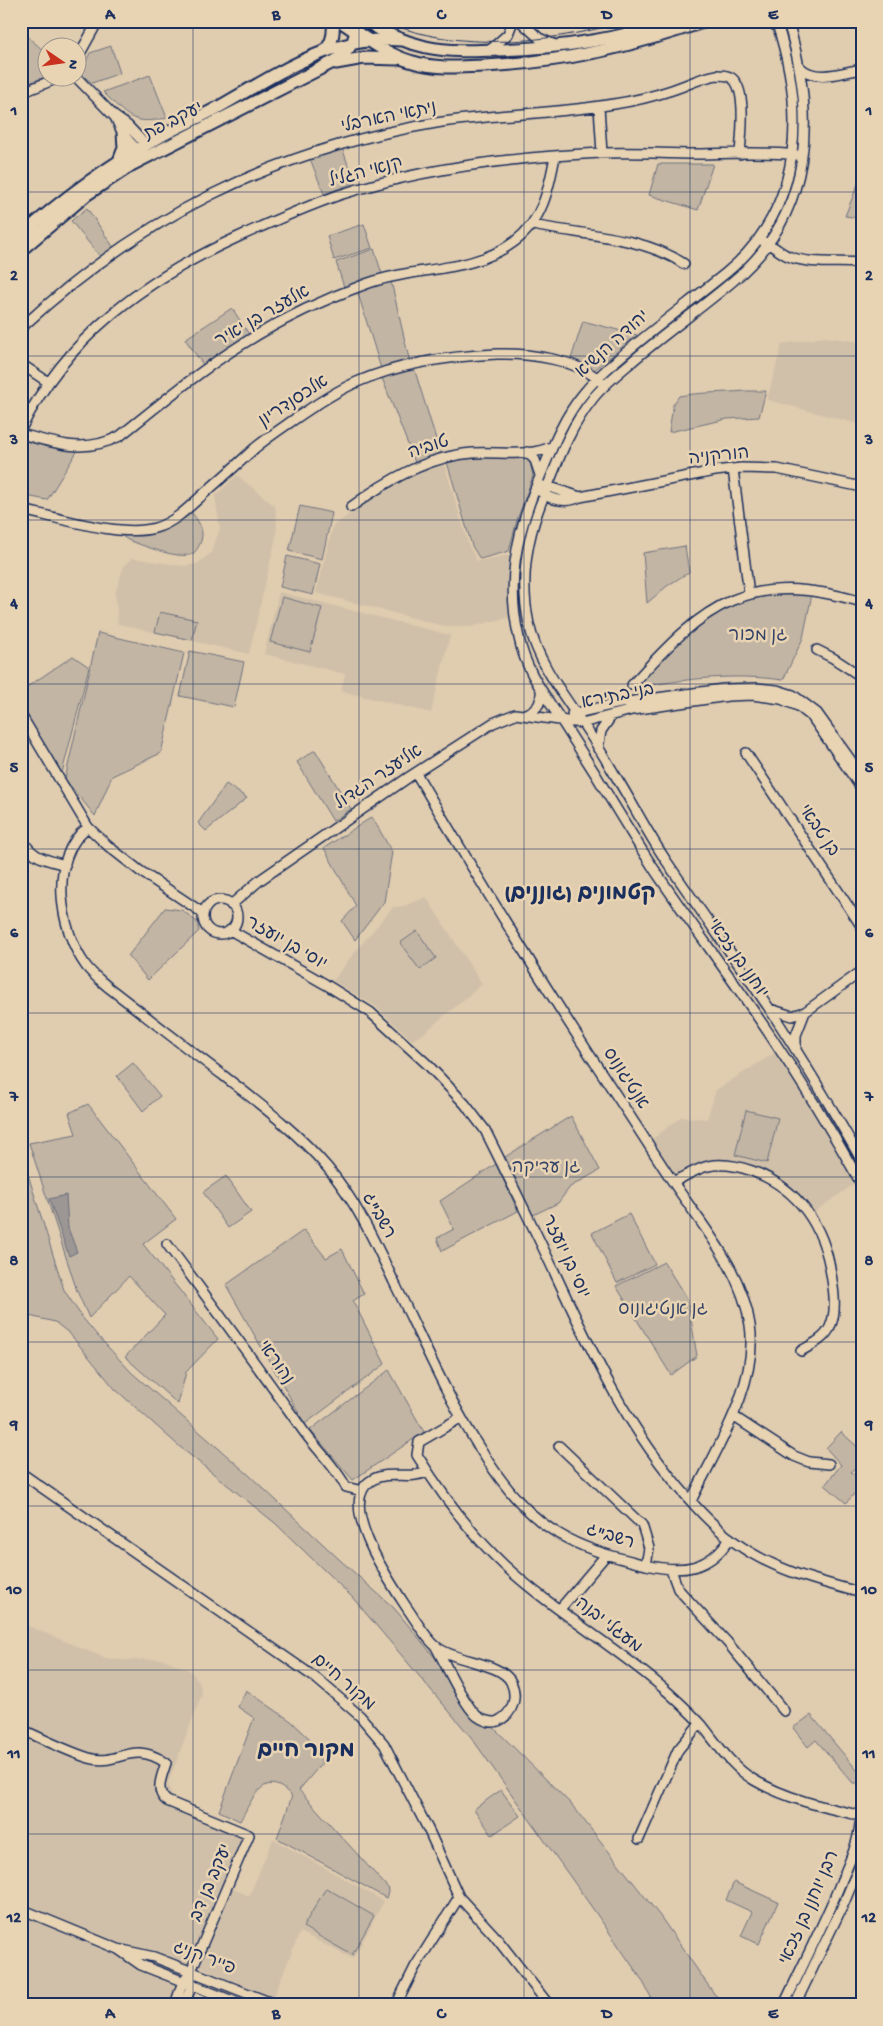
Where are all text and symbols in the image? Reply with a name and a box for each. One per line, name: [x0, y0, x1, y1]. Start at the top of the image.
text: A: [104, 7, 116, 26]
text: B: [271, 7, 281, 26]
text: C: [436, 7, 447, 26]
text: D: [600, 7, 613, 26]
text: E: [768, 7, 779, 26]
north arrow: [38, 38, 88, 88]
text: N: [63, 58, 82, 71]
street label: ניתאי הארבלי: [339, 96, 439, 138]
street label: יעקב פת: [140, 98, 207, 146]
text: 1: [10, 103, 17, 122]
text: 1: [865, 103, 872, 122]
street label: קנאי הגליל: [326, 151, 405, 193]
text: 2: [10, 268, 18, 287]
text: 2: [865, 268, 873, 287]
street label: אלעזר בן יאיר: [211, 280, 314, 353]
street label: יהודה הנשיא: [572, 306, 654, 384]
street label: אלכסנדריון: [255, 371, 333, 432]
text: 3: [9, 432, 18, 451]
street label: טוביה: [406, 432, 452, 464]
text: 3: [864, 432, 873, 451]
street label: הורקניה: [688, 443, 750, 471]
text: 4: [9, 596, 18, 615]
text: 4: [864, 596, 873, 615]
park label: גן מכור: [729, 626, 787, 647]
street label: בני בתירא: [580, 680, 656, 714]
street label: אליעזר הגדול: [330, 739, 427, 815]
text: 5: [10, 760, 19, 779]
text: 5: [865, 760, 874, 779]
street label: בן טבאי: [793, 801, 843, 861]
district label: קטמונים (גוננים): [504, 882, 656, 908]
street label: יוסי בן יועזר: [242, 912, 330, 976]
street label: יוחנן בן זכאי: [702, 915, 772, 1003]
text: 6: [10, 925, 19, 944]
text: 6: [865, 925, 874, 944]
street label: אנטיגונוס: [597, 1044, 653, 1114]
text: 7: [9, 1089, 19, 1108]
text: 7: [864, 1089, 874, 1108]
park label: גן עדיקה: [512, 1158, 580, 1179]
street label: רשב"ג: [357, 1189, 399, 1243]
street label: יוסי בן יועזר: [536, 1212, 594, 1302]
text: 8: [10, 1253, 19, 1272]
text: 8: [865, 1253, 874, 1272]
park label: גן אנטיגונוס: [618, 1300, 708, 1321]
street label: נהוראי: [252, 1337, 298, 1389]
text: 9: [9, 1417, 18, 1436]
text: 9: [864, 1417, 873, 1436]
street label: רשב"ג: [583, 1519, 637, 1555]
text: 10: [5, 1582, 22, 1601]
text: 10: [860, 1582, 877, 1601]
street label: מעגלי יבנה: [570, 1593, 646, 1659]
street label: מקור חיים: [307, 1650, 379, 1716]
district label: מקור חיים: [257, 1739, 355, 1765]
text: 11: [7, 1746, 20, 1765]
text: 11: [862, 1746, 875, 1765]
street label: יעקב בן דב: [186, 1841, 238, 1925]
street label: רבן יוחנן בן זכאי: [775, 1848, 845, 1968]
text: 12: [6, 1910, 21, 1929]
text: 12: [861, 1910, 876, 1929]
street label: פייר קניג: [170, 1938, 238, 1980]
text: A: [104, 2006, 116, 2025]
text: B: [271, 2006, 281, 2025]
text: C: [436, 2006, 447, 2025]
text: D: [600, 2006, 613, 2025]
text: E: [768, 2006, 779, 2025]

